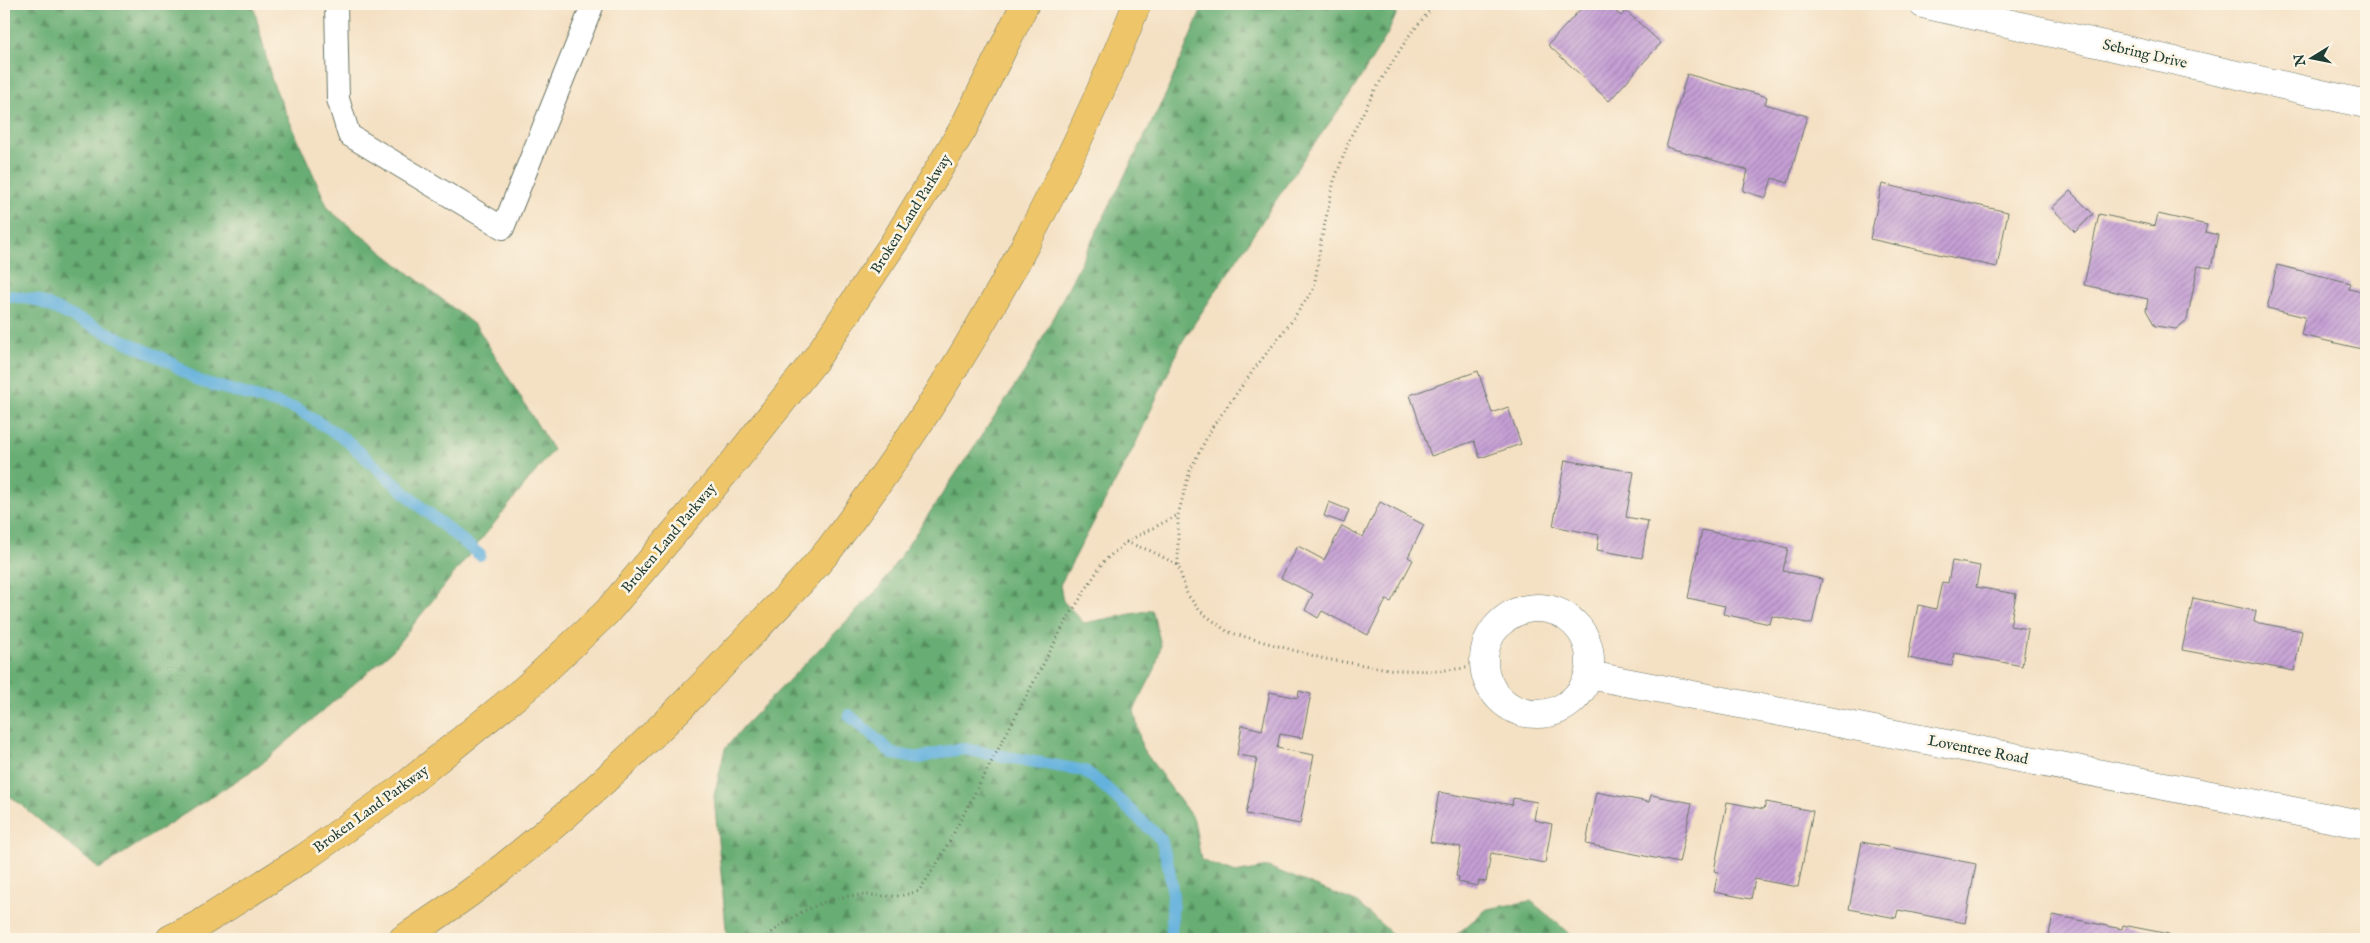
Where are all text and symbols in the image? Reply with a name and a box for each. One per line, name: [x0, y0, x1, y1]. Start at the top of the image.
north arrow: [2288, 32, 2338, 82]
street label: Sebring Drive: [2101, 35, 2189, 73]
text: N: [2290, 53, 2310, 69]
street label: Broken Land Parkway: [866, 150, 956, 278]
street label: Broken Land Parkway: [617, 479, 721, 597]
street label: Loventree Road: [1926, 731, 2031, 769]
street label: Broken Land Parkway: [310, 760, 433, 857]

